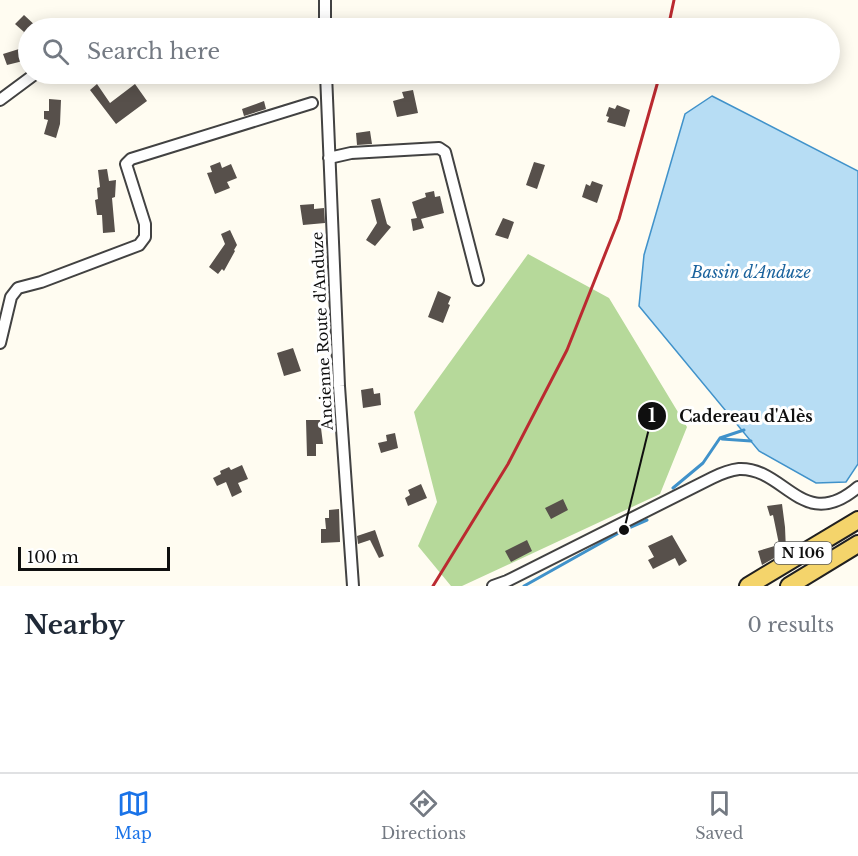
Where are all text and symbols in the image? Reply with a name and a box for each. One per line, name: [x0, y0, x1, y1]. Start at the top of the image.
search box: [18, 18, 840, 84]
icon: search: [39, 35, 72, 68]
text: Search here: [87, 38, 220, 65]
street label: Ancienne Route d'Anduze: [307, 231, 337, 432]
water label: Bassin d'Anduze: [690, 262, 812, 282]
callout: Cadereau d'Alès: [637, 399, 825, 433]
text: 1: [648, 405, 656, 427]
text: Cadereau d'Alès: [679, 406, 813, 426]
road number: N 106: [774, 542, 832, 564]
scale bar: [18, 544, 170, 572]
text: 100 m: [27, 547, 79, 567]
text: Nearby: [24, 609, 125, 641]
text: 0 results: [748, 613, 834, 637]
tab: Map: [115, 787, 152, 843]
tab: Directions: [381, 787, 466, 843]
tab: Saved: [695, 787, 743, 843]

